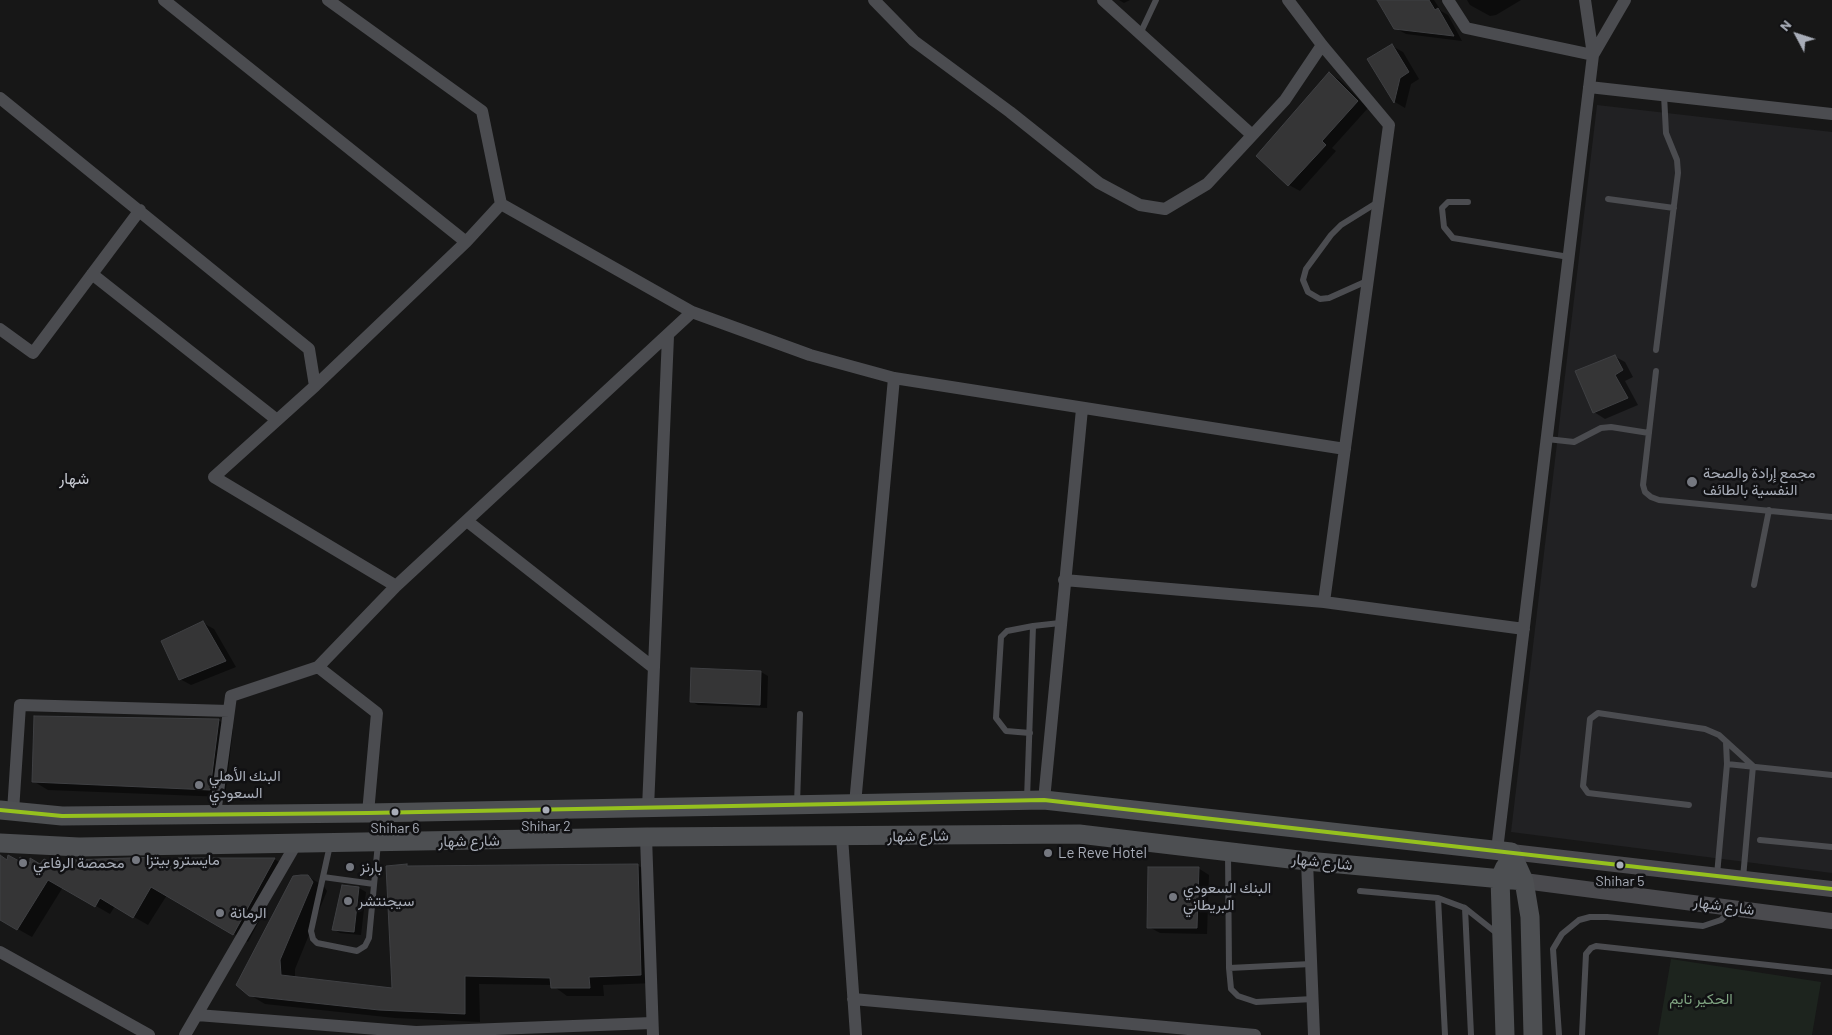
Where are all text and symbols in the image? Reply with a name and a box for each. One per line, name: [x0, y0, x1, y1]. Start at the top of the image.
north arrow: [1772, 10, 1822, 60]
text: N: [1776, 16, 1795, 34]
place label: مجمع إرادة والصحة النفسية بالطائف: [1703, 464, 1815, 499]
district label: شهار: [59, 469, 89, 489]
marker: مجمع إرادة والصحة النفسية بالطائف: [1685, 475, 1699, 489]
place label: البنك الأهلي السعودي: [209, 767, 281, 802]
marker: البنك الأهلي السعودي: [193, 779, 205, 791]
marker: Shihar 2: [541, 805, 551, 815]
marker: Shihar 6: [390, 807, 400, 817]
place label: Shihar 2: [521, 818, 571, 834]
place label: Shihar 6: [370, 820, 420, 836]
street label: شارع شهار: [887, 826, 949, 846]
street label: شارع شهار: [438, 831, 500, 851]
place label: Le Reve Hotel: [1058, 844, 1147, 862]
marker: Le Reve Hotel: [1042, 847, 1054, 859]
street label: شارع شهار: [1290, 850, 1354, 874]
place label: مايسترو بيتزا: [146, 851, 220, 869]
place label: محمصة الرفاعي: [33, 854, 124, 872]
marker: مايسترو بيتزا: [130, 854, 142, 866]
marker: محمصة الرفاعي: [17, 857, 29, 869]
place label: بارنز: [360, 858, 383, 876]
marker: Shihar 5: [1615, 860, 1625, 870]
marker: بارنز: [344, 861, 356, 873]
place label: Shihar 5: [1595, 873, 1645, 889]
place label: البنك السعودي البريطاني: [1183, 879, 1271, 914]
marker: البنك السعودي البريطاني: [1167, 891, 1179, 903]
place label: سيجنتشر: [358, 892, 414, 910]
street label: شارع شهار: [1692, 893, 1756, 919]
marker: سيجنتشر: [342, 895, 354, 907]
place label: الرمانة: [230, 904, 266, 922]
marker: الرمانة: [214, 907, 226, 919]
park label: الحكير تايم: [1669, 990, 1733, 1008]

